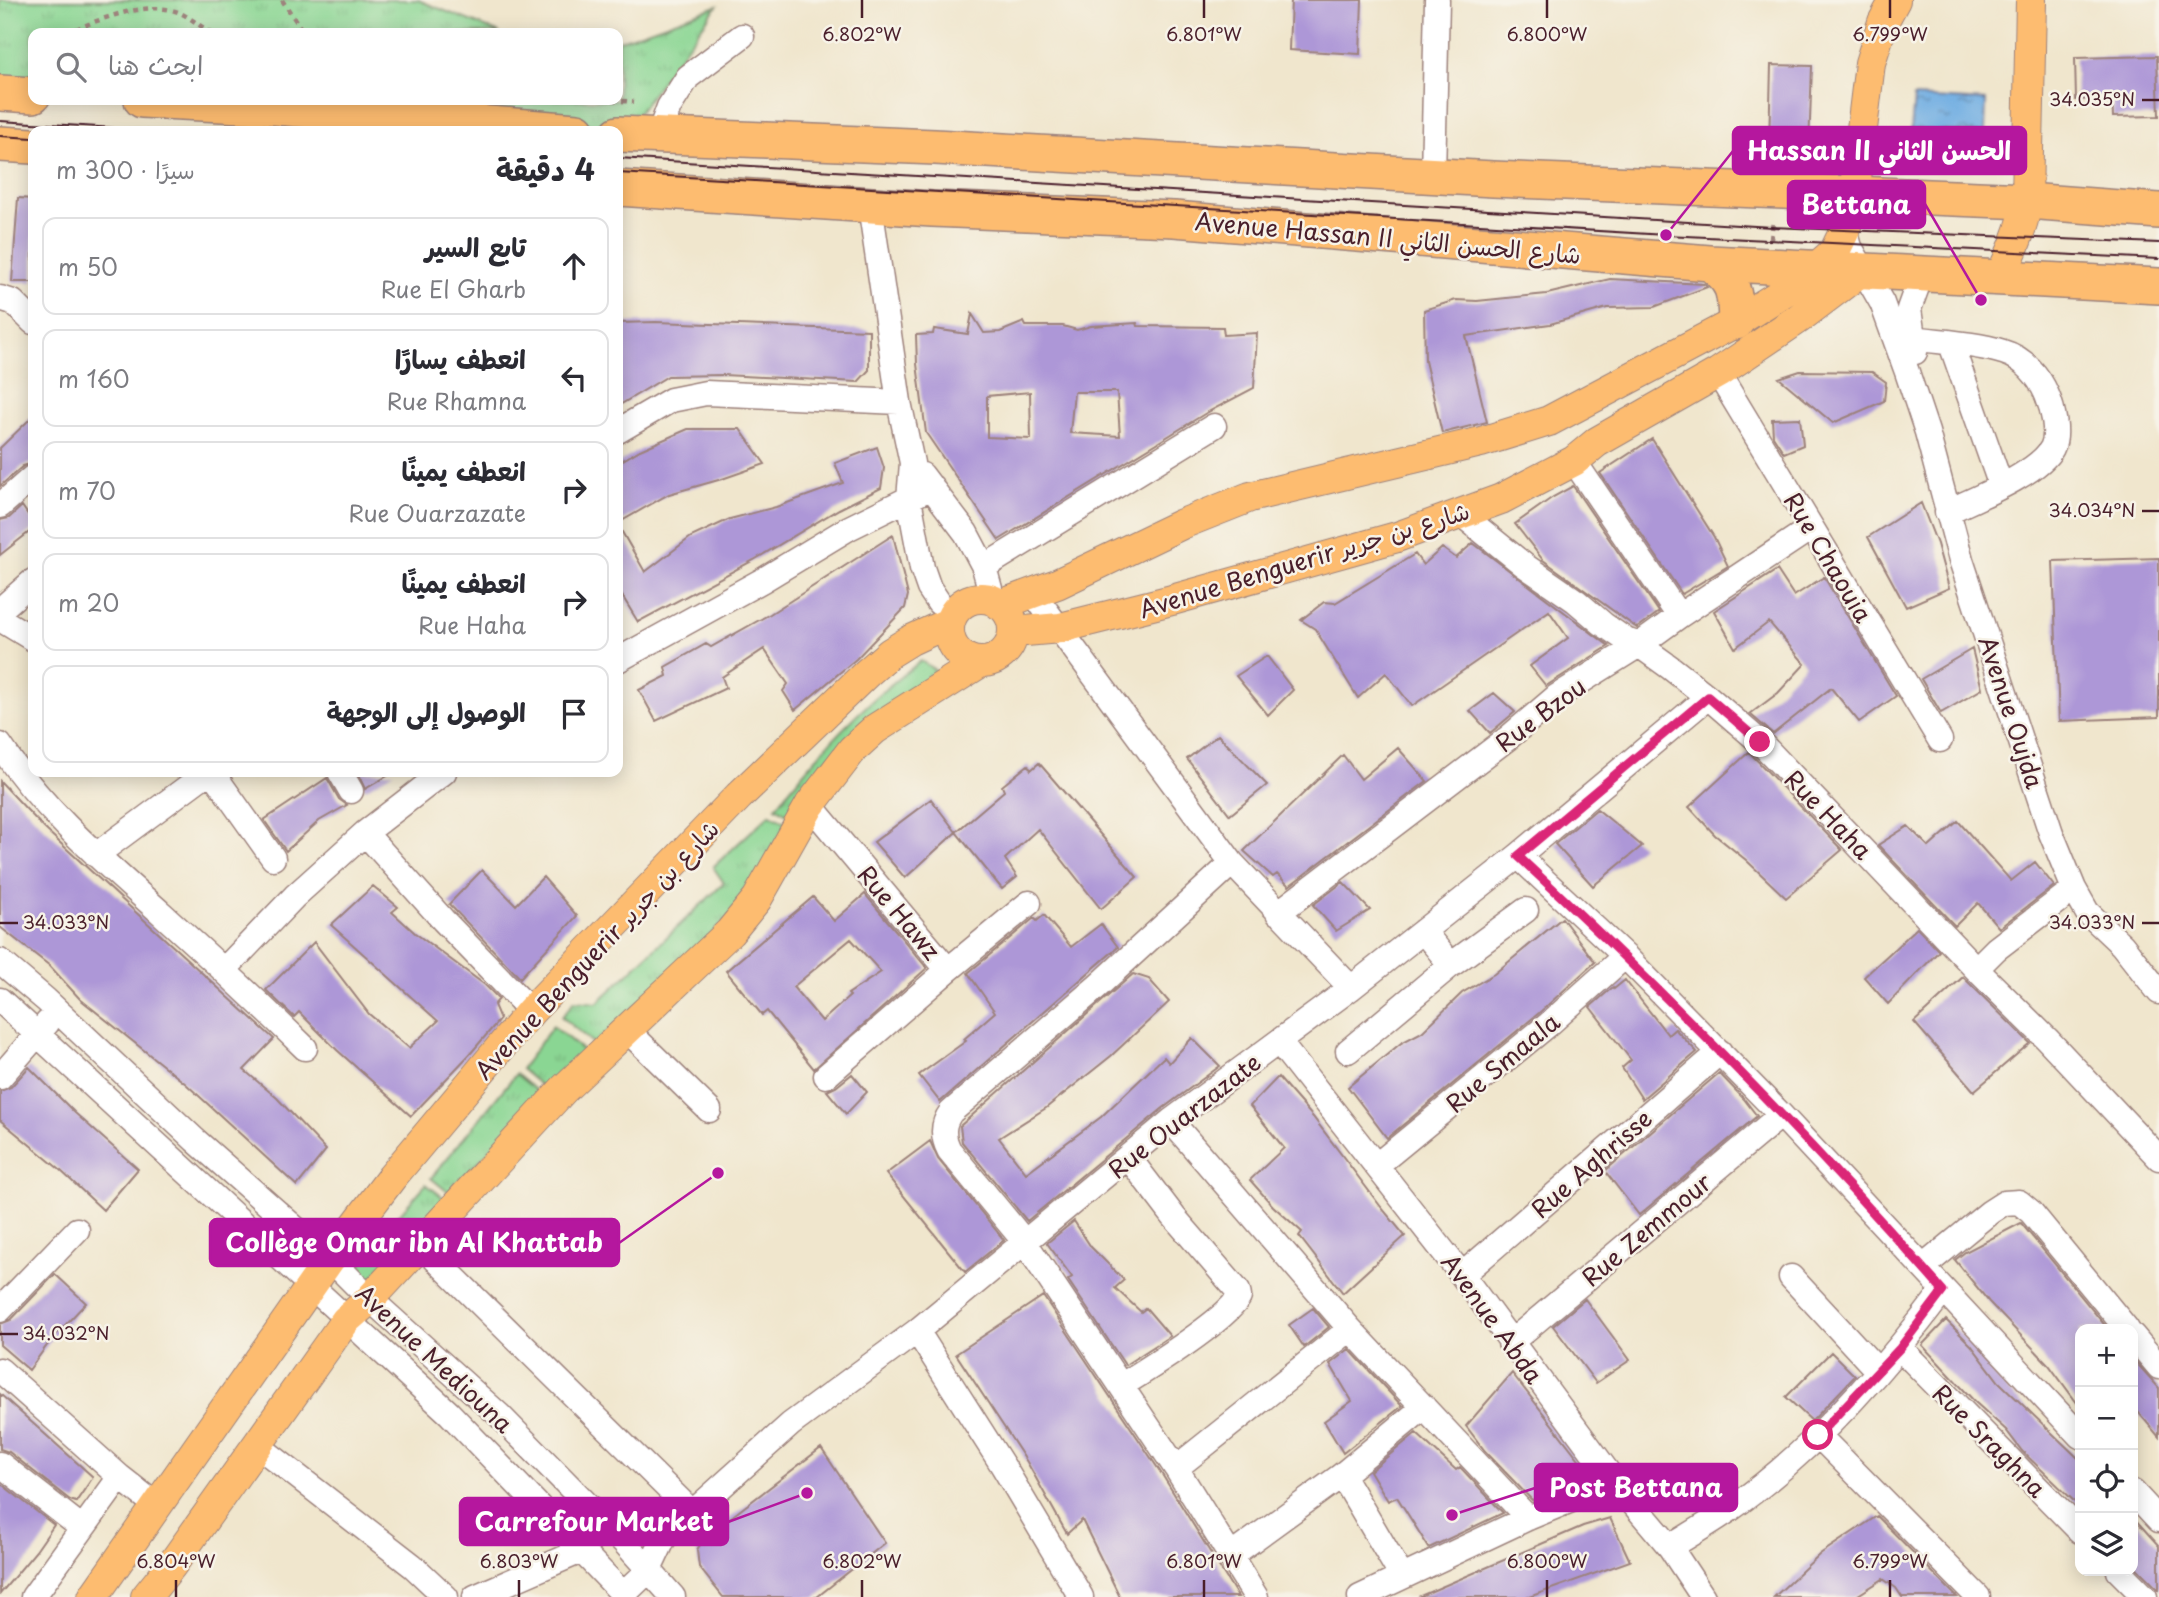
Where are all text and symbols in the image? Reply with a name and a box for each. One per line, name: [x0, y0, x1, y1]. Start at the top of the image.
text: 6.802°W: [822, 20, 902, 47]
text: 6.801°W: [1166, 20, 1242, 47]
text: 6.800°W: [1507, 20, 1588, 47]
text: 6.799°W: [1852, 20, 1928, 47]
search box: [28, 28, 623, 105]
text: ابحث هنا: [108, 45, 203, 84]
icon: search: [52, 48, 90, 86]
text: 34.035°N: [2049, 85, 2135, 112]
callout: Hassan II الحسن الثاني: [1733, 127, 2026, 174]
text: Hassan II الحسن الثاني: [1747, 130, 2011, 175]
text: 4 دقيقة: [496, 146, 595, 191]
text: سيرًا · 300 m: [56, 152, 195, 187]
callout: Bettana: [1788, 181, 1925, 228]
text: Bettana: [1801, 184, 1911, 223]
street label: Avenue Hassan II شارع الحسن الثاني: [1193, 202, 1582, 277]
text: تابع السير: [425, 227, 526, 266]
icon: ahead: [555, 247, 593, 285]
text: 50 m: [58, 249, 118, 284]
text: Rue El Gharb: [381, 271, 526, 306]
text: انعطف يسارًا: [395, 339, 526, 378]
icon: left: [555, 359, 593, 397]
text: 160 m: [58, 361, 130, 396]
text: Rue Rhamna: [387, 383, 526, 418]
text: انعطف يمينًا: [402, 451, 526, 490]
icon: right: [555, 471, 593, 509]
text: 70 m: [58, 473, 116, 508]
street label: Rue Chaouia: [1776, 485, 1882, 629]
street label: Avenue Benguerir شارع بن جرير: [1134, 492, 1474, 627]
text: Rue Ouarzazate: [349, 495, 526, 530]
text: 34.034°N: [2049, 496, 2135, 523]
text: انعطف يمينًا: [402, 563, 526, 602]
icon: right: [555, 583, 593, 621]
text: 20 m: [58, 585, 119, 620]
text: Rue Haha: [418, 607, 526, 642]
street label: Avenue Oujda: [1970, 631, 2054, 793]
street label: Rue Bzou: [1487, 668, 1593, 760]
text: الوصول إلى الوجهة: [327, 692, 526, 731]
icon: arrive: [555, 695, 593, 733]
route end: [1744, 726, 1775, 757]
street label: Rue Haha: [1777, 761, 1881, 867]
street label: Avenue Benguerir شارع بن جرير: [466, 811, 727, 1088]
street label: Rue Hawz: [850, 857, 950, 967]
text: 34.033°N: [23, 908, 109, 935]
text: 34.033°N: [2049, 908, 2135, 935]
street label: Rue Smaala: [1437, 1004, 1567, 1120]
street label: Rue Ouarzazate: [1100, 1044, 1268, 1186]
street label: Rue Aghrisse: [1523, 1100, 1659, 1226]
street label: Rue Zemmour: [1573, 1163, 1719, 1294]
callout: Collège Omar ibn Al Khattab: [210, 1219, 619, 1266]
text: Collège Omar ibn Al Khattab: [225, 1222, 603, 1261]
street label: Avenue Abda: [1433, 1245, 1553, 1391]
street label: Avenue Mediouna: [348, 1275, 522, 1441]
text: 34.032°N: [22, 1319, 110, 1346]
map controls: [2075, 1324, 2138, 1576]
button: +: [2075, 1324, 2138, 1387]
street label: Rue Sraghna: [1925, 1375, 2055, 1505]
button: −: [2075, 1387, 2138, 1450]
route start: [1802, 1419, 1833, 1450]
button: locate: [2075, 1450, 2138, 1513]
callout: Post Bettana: [1535, 1464, 1737, 1511]
text: Post Bettana: [1549, 1467, 1723, 1506]
callout: Carrefour Market: [460, 1498, 728, 1545]
text: Carrefour Market: [475, 1501, 713, 1540]
button: layers: [2075, 1513, 2138, 1576]
text: 6.804°W: [137, 1547, 216, 1574]
text: 6.803°W: [480, 1547, 559, 1574]
text: 6.802°W: [822, 1547, 902, 1574]
text: 6.801°W: [1166, 1547, 1242, 1574]
text: 6.800°W: [1507, 1547, 1588, 1574]
text: 6.799°W: [1852, 1547, 1928, 1574]

